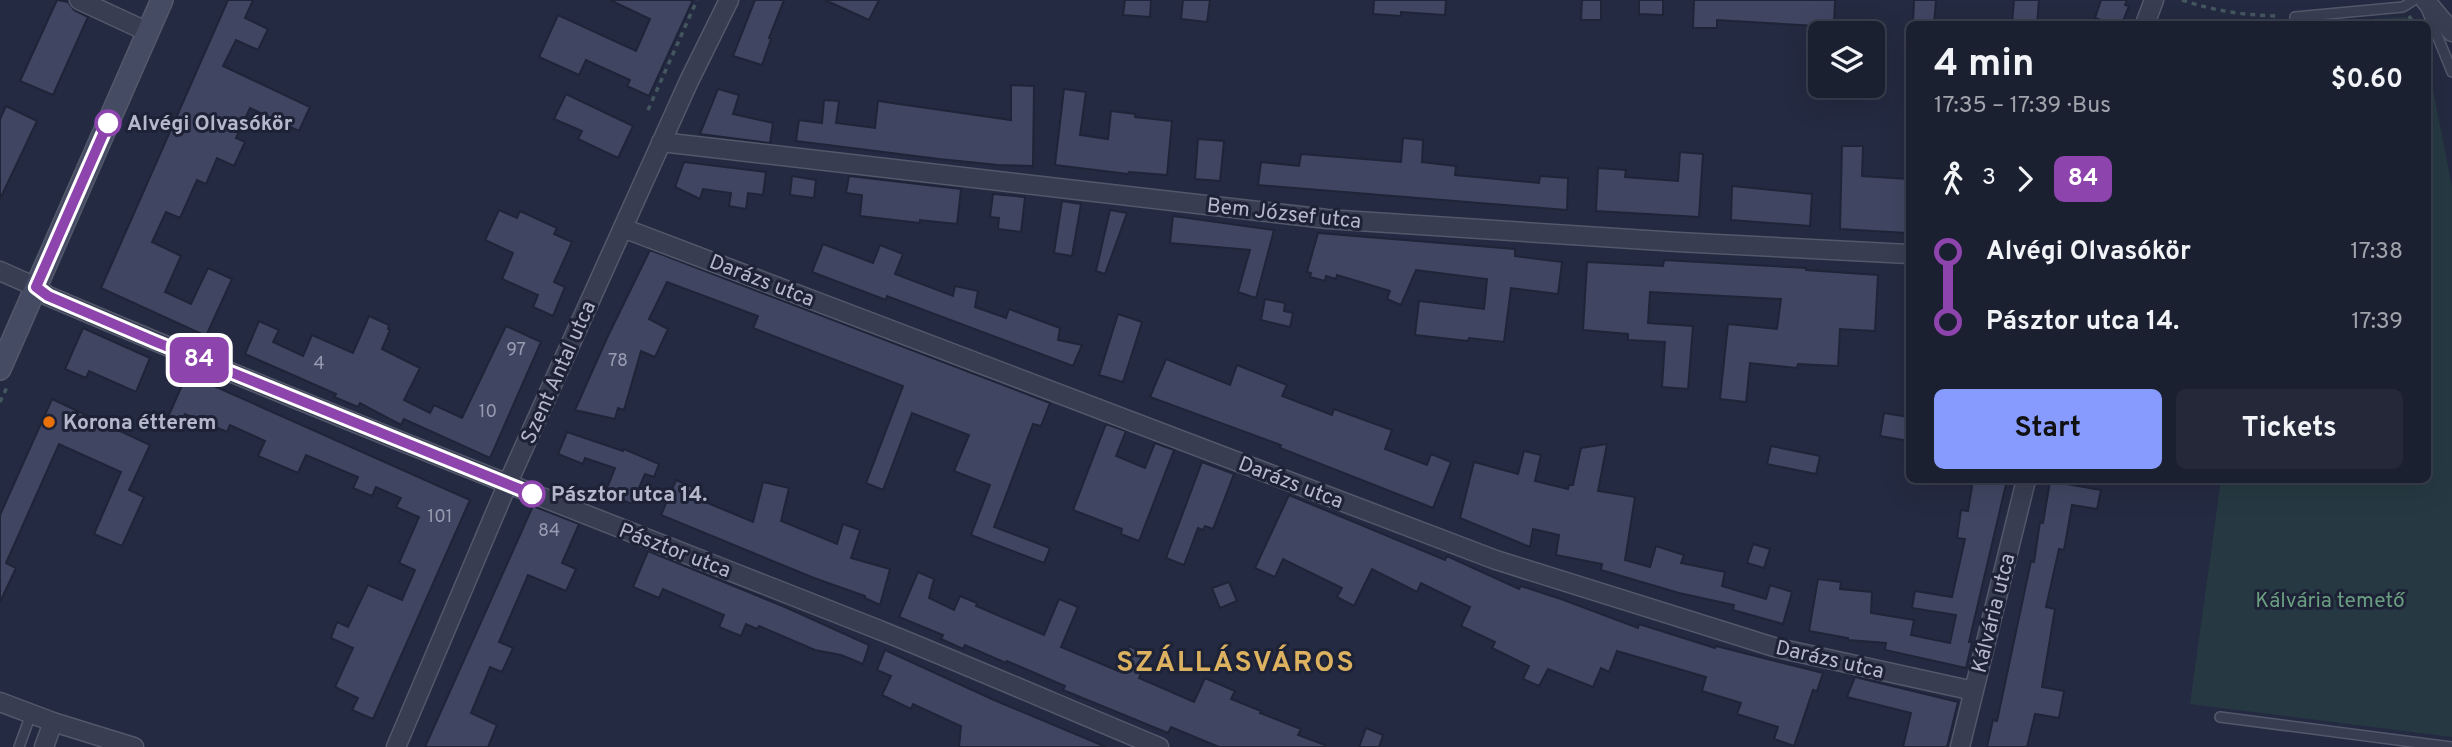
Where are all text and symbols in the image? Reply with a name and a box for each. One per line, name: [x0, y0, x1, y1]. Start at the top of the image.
map controls: [1808, 21, 1885, 98]
button: layers: [1808, 21, 1885, 98]
text: 4 min: [1934, 41, 2034, 90]
text: $0.60: [2331, 64, 2403, 97]
text: 17:35 – 17:39 · Bus: [1934, 92, 2111, 121]
marker: Alvégi Olvasókör: [95, 110, 121, 136]
place label: Alvégi Olvasókör: [127, 111, 293, 138]
icon: walk: [1934, 160, 1972, 198]
icon: forward: [2006, 160, 2044, 198]
text: 3: [1982, 164, 1996, 193]
text: 84: [2068, 164, 2098, 194]
street label: Bem József utca: [1205, 193, 1362, 236]
text: Alvégi Olvasókör: [1986, 236, 2191, 269]
text: 17:38: [2350, 238, 2403, 267]
street label: Darázs utca: [705, 249, 818, 314]
street label: Szent Antal utca: [516, 297, 603, 448]
text: Pásztor utca 14.: [1986, 306, 2179, 339]
text: 17:39: [2351, 308, 2403, 337]
line badge: 84: [168, 337, 230, 383]
house number: 97: [506, 339, 526, 362]
text: 84: [184, 345, 214, 375]
house number: 78: [608, 350, 628, 373]
house number: 4: [313, 353, 325, 376]
button: Start: [1934, 389, 2162, 469]
button: Tickets: [2176, 389, 2403, 469]
house number: 10: [479, 401, 497, 424]
place label: Korona étterem: [63, 410, 216, 437]
marker: Korona étterem: [41, 414, 57, 430]
street label: Darázs utca: [1234, 451, 1347, 516]
marker: Pásztor utca 14.: [519, 481, 545, 507]
place label: Pásztor utca 14.: [551, 482, 707, 509]
house number: 101: [428, 506, 452, 529]
street label: Pásztor utca: [615, 518, 734, 585]
house number: 84: [538, 520, 560, 543]
street label: Kálvária utca: [1967, 551, 2022, 676]
park label: Kálvária temető: [2255, 588, 2406, 615]
street label: Darázs utca: [1773, 635, 1887, 686]
district label: SZÁLLÁSVÁROS: [1116, 644, 1356, 682]

